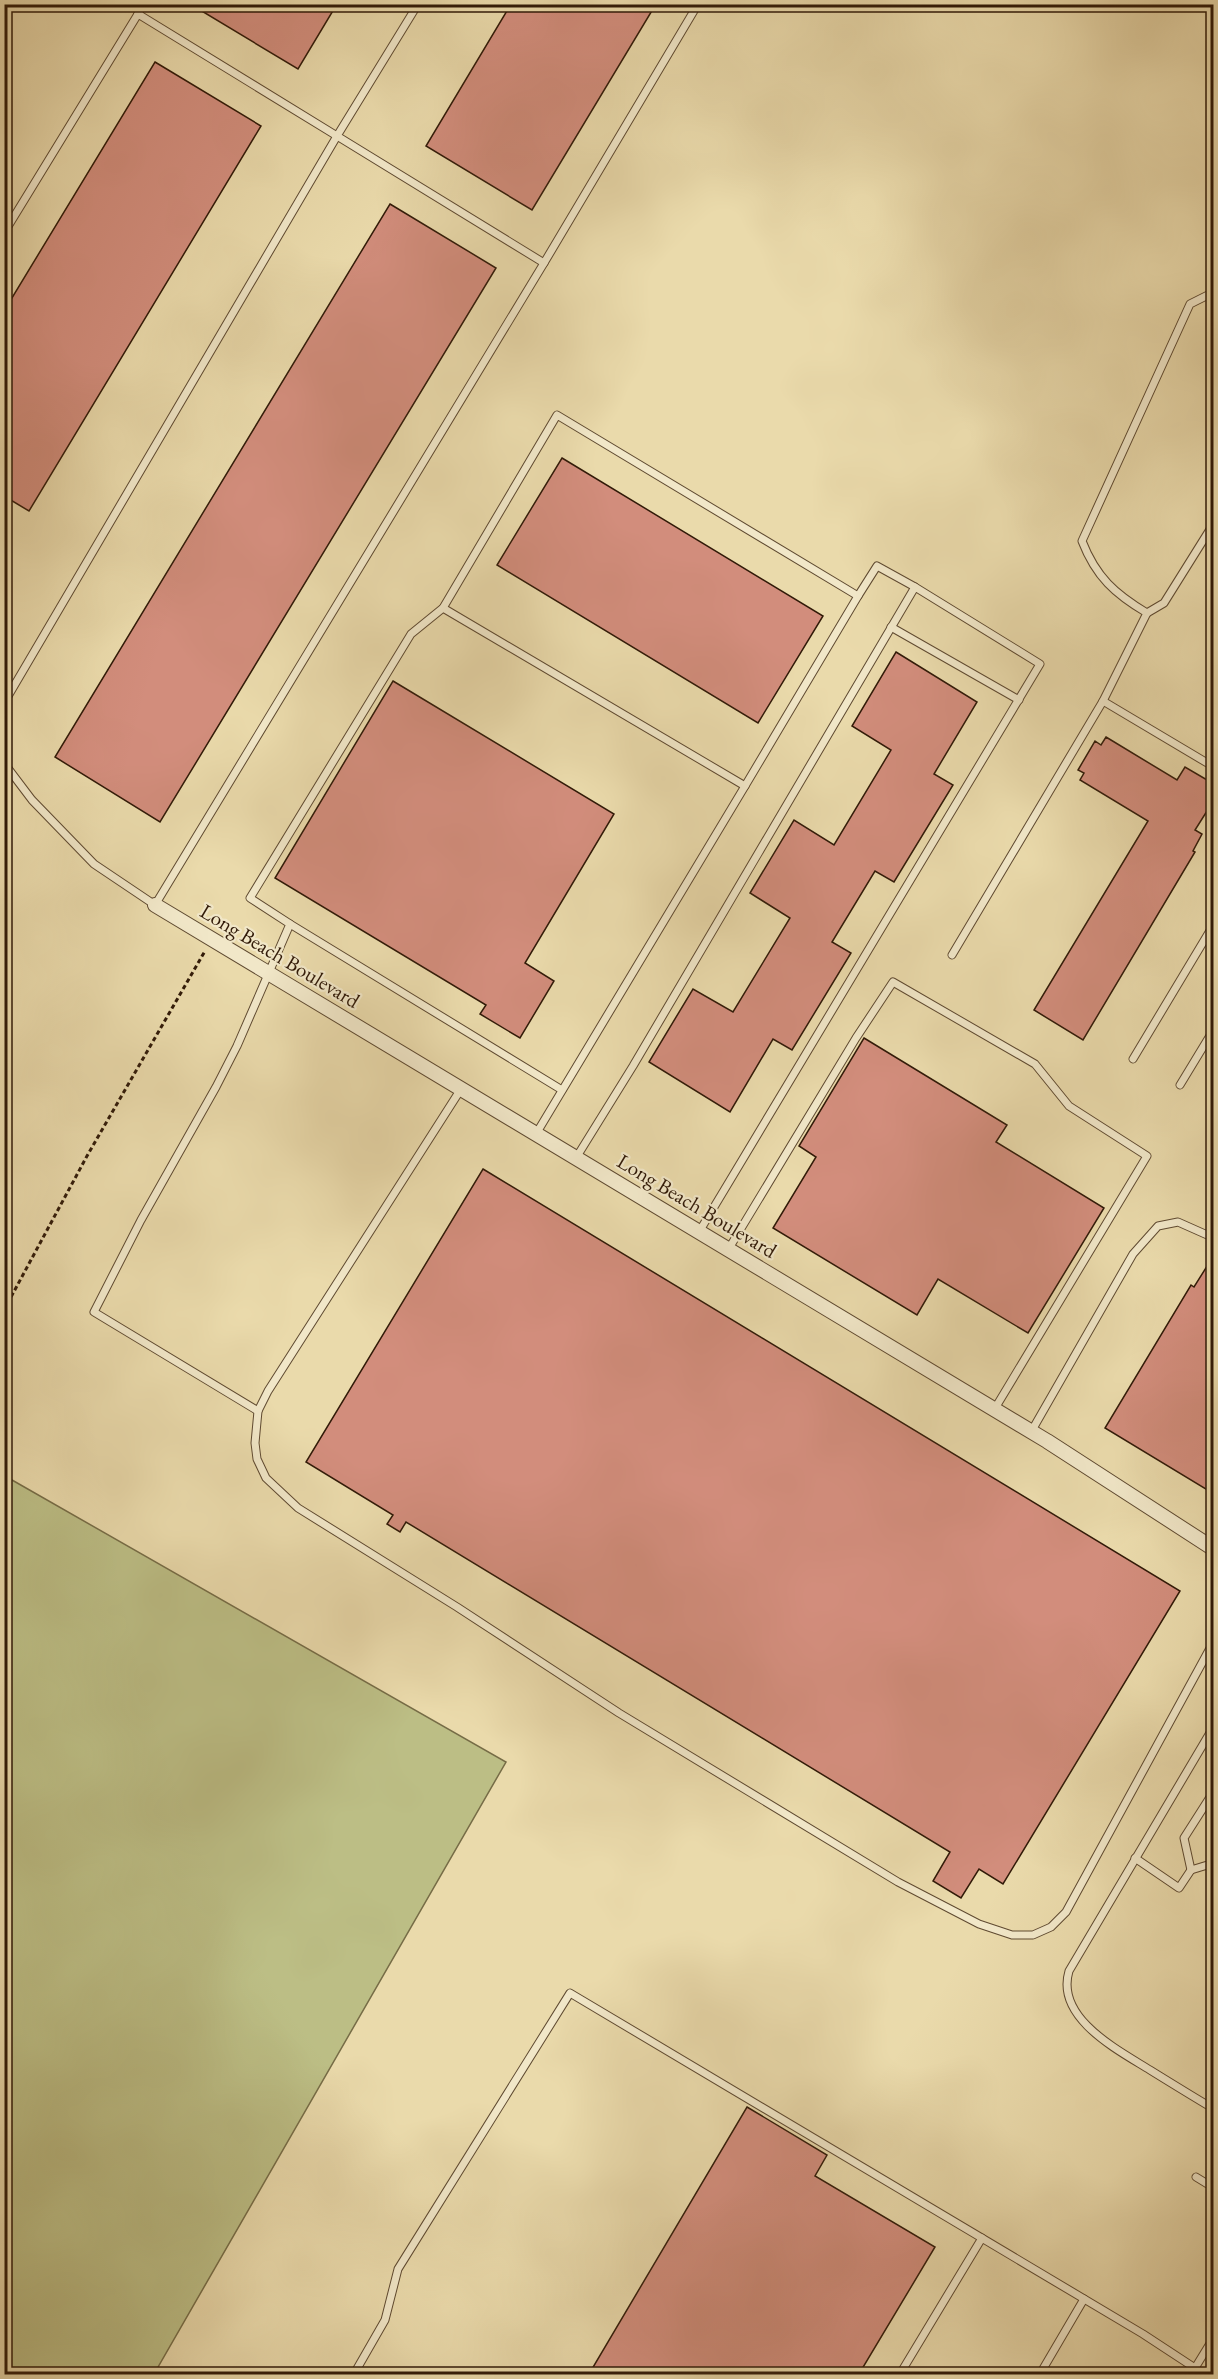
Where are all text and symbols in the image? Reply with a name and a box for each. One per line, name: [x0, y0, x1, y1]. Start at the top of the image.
street label: Long Beach Boulevard: [196, 897, 365, 1014]
street label: Long Beach Boulevard: [613, 1147, 782, 1264]

